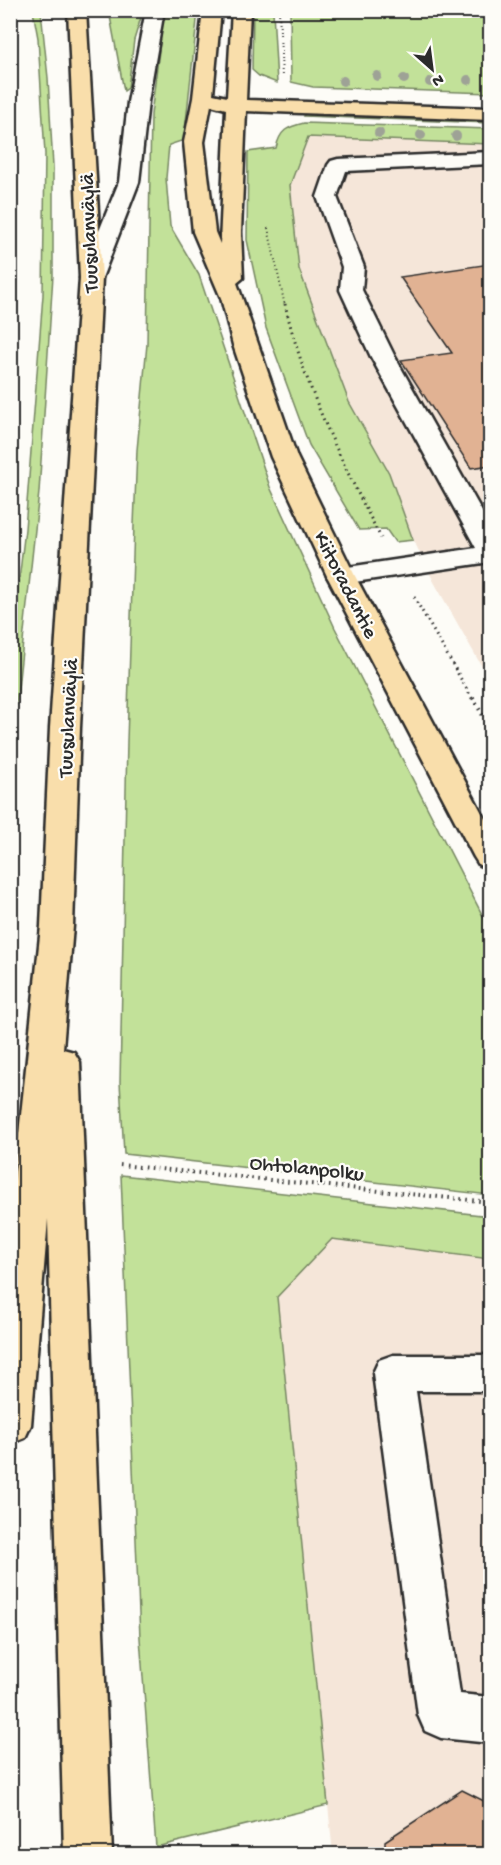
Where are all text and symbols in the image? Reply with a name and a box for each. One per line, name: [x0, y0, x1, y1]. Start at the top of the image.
north arrow: [402, 39, 462, 99]
text: N: [428, 68, 446, 90]
street label: Tuusulanväylä: [77, 172, 106, 294]
street label: Kiitoradantie: [306, 528, 382, 644]
street label: Tuusulanväylä: [55, 657, 86, 779]
street label: Ohtolanpolku: [248, 1152, 365, 1189]

